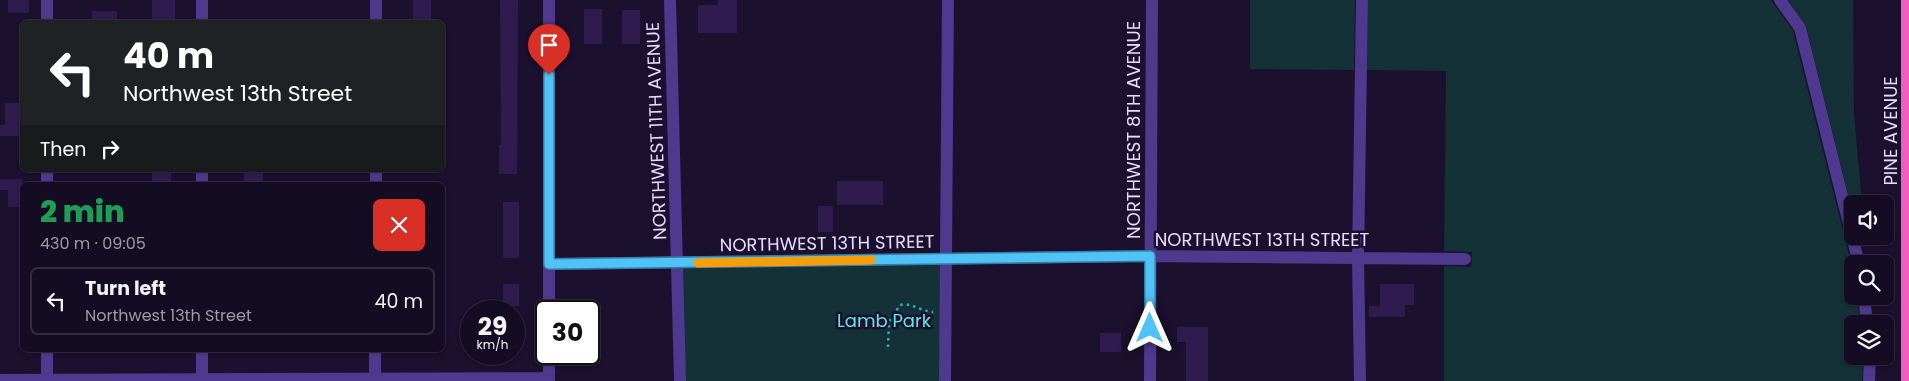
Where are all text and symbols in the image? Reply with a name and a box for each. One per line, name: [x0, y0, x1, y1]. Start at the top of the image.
street label: NORTHWEST 8TH AVENUE: [1121, 21, 1146, 239]
street label: NORTHWEST 11TH AVENUE: [640, 22, 672, 240]
pin: [528, 24, 570, 75]
text: 40 m: [123, 31, 214, 80]
icon: arrive: [535, 31, 563, 59]
icon: left: [40, 40, 105, 105]
street label: PINE AVENUE: [1878, 76, 1903, 186]
text: Northwest 13th Street: [123, 78, 352, 109]
icon: right: [96, 135, 124, 163]
text: Then: [40, 136, 86, 163]
text: 2 min: [40, 190, 125, 233]
map controls: [1844, 195, 1894, 365]
button: sound: [1844, 195, 1894, 245]
button: close: [373, 199, 425, 251]
street label: NORTHWEST 13TH STREET: [1155, 227, 1370, 252]
street label: NORTHWEST 13TH STREET: [719, 229, 935, 257]
text: 430 m · 09:05: [40, 232, 146, 255]
button: search: [1844, 255, 1894, 305]
text: Turn left: [85, 275, 166, 302]
icon: left: [42, 287, 70, 315]
text: 40 m: [374, 288, 423, 315]
speed limit sign: 30: [535, 300, 600, 365]
position arrow: [1123, 301, 1175, 353]
text: Northwest 13th Street: [85, 304, 252, 327]
park label: Lamb Park: [837, 308, 932, 333]
text: 29: [478, 309, 507, 344]
button: layers: [1844, 315, 1894, 365]
text: km/h: [477, 336, 508, 353]

